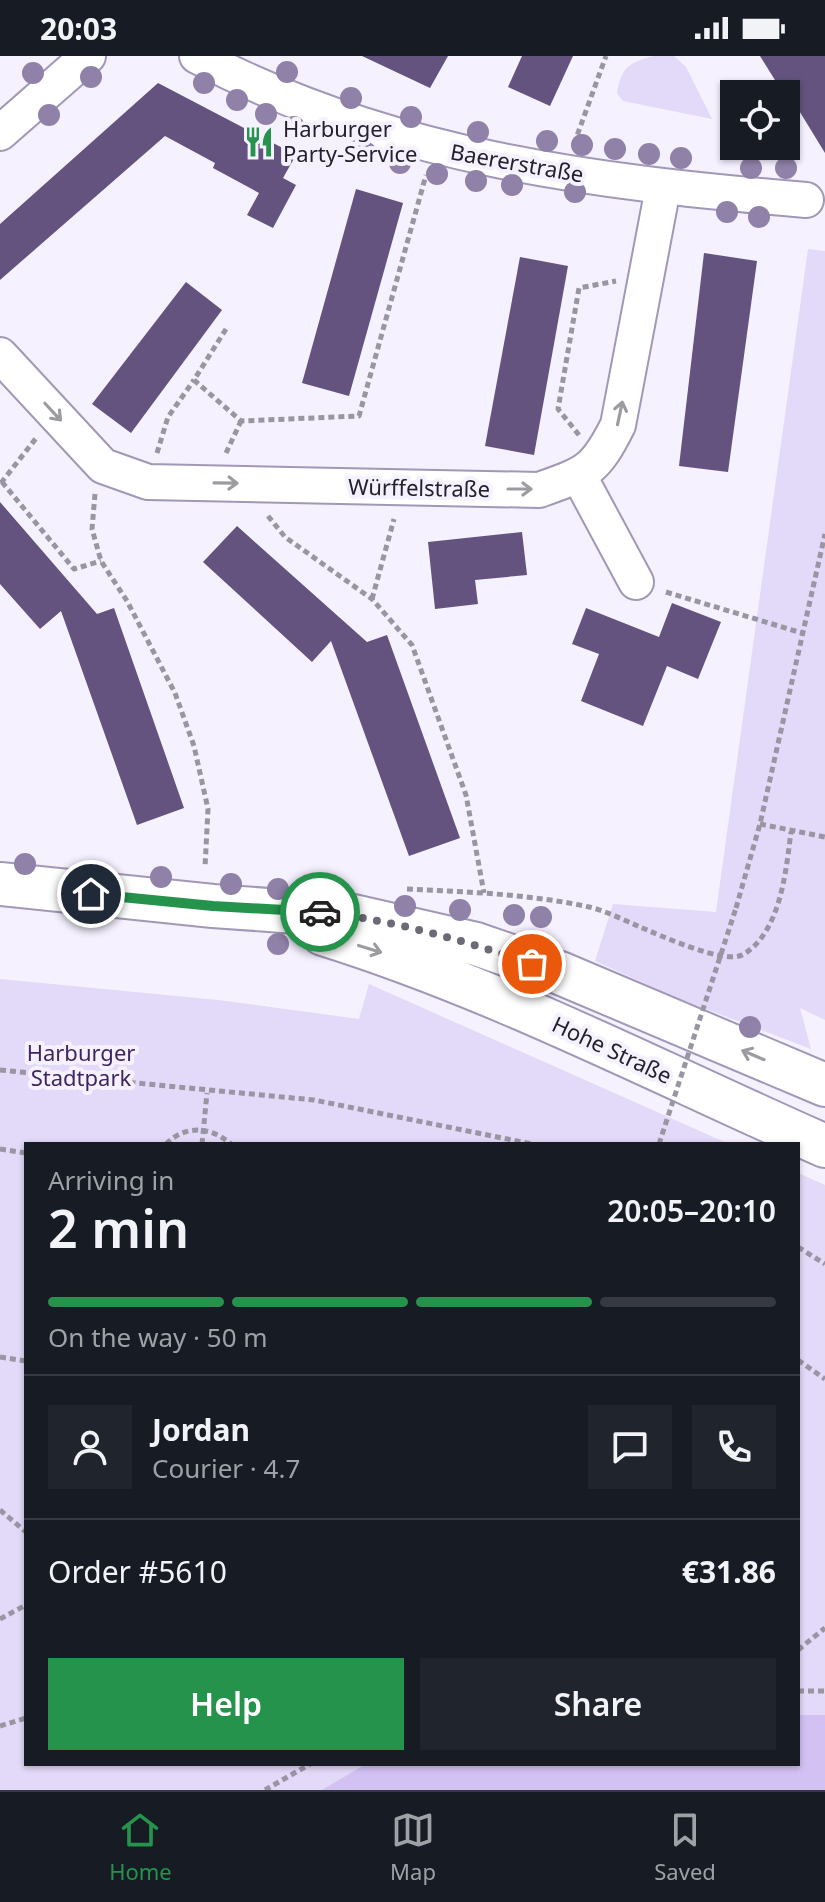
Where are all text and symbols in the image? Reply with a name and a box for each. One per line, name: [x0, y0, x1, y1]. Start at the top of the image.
text: 20:03: [40, 8, 117, 49]
map controls: [720, 80, 800, 160]
button: locate: [720, 80, 800, 160]
place label: Harburger Party-Service: [283, 113, 417, 168]
restaurant icon: Harburger Party-Service: [242, 125, 276, 159]
street label: Baererstraße: [448, 136, 586, 189]
one-way arrow: [613, 401, 628, 427]
one-way arrow: [43, 402, 62, 421]
street label: Würffelstraße: [348, 471, 490, 503]
one-way arrow: [212, 476, 239, 491]
one-way arrow: [506, 482, 533, 497]
pin: [57, 860, 125, 928]
icon: home: [69, 872, 113, 916]
courier: [280, 872, 360, 952]
icon: car: [298, 890, 342, 934]
pin: [498, 930, 566, 998]
one-way arrow: [356, 942, 382, 957]
icon: bag: [510, 942, 554, 986]
street label: Hohe Straße: [548, 1008, 677, 1090]
park label: Harburger Stadtpark: [27, 1037, 135, 1092]
one-way arrow: [741, 1047, 766, 1062]
text: Arriving in: [48, 1162, 174, 1198]
text: 20:05–20:10: [607, 1190, 776, 1231]
text: 2 min: [48, 1192, 189, 1263]
text: On the way · 50 m: [48, 1319, 268, 1355]
button: person: [48, 1405, 132, 1489]
button: chat: [588, 1405, 672, 1489]
button: phone: [692, 1405, 776, 1489]
text: Jordan: [152, 1409, 250, 1450]
text: Courier · 4.7: [152, 1450, 300, 1486]
text: Order #5610: [48, 1551, 227, 1592]
text: €31.86: [682, 1551, 776, 1592]
button: Help: [48, 1658, 404, 1750]
button: Share: [420, 1658, 776, 1750]
tab: Home: [109, 1808, 172, 1886]
tab: Map: [390, 1808, 436, 1886]
tab: Saved: [654, 1808, 716, 1886]

